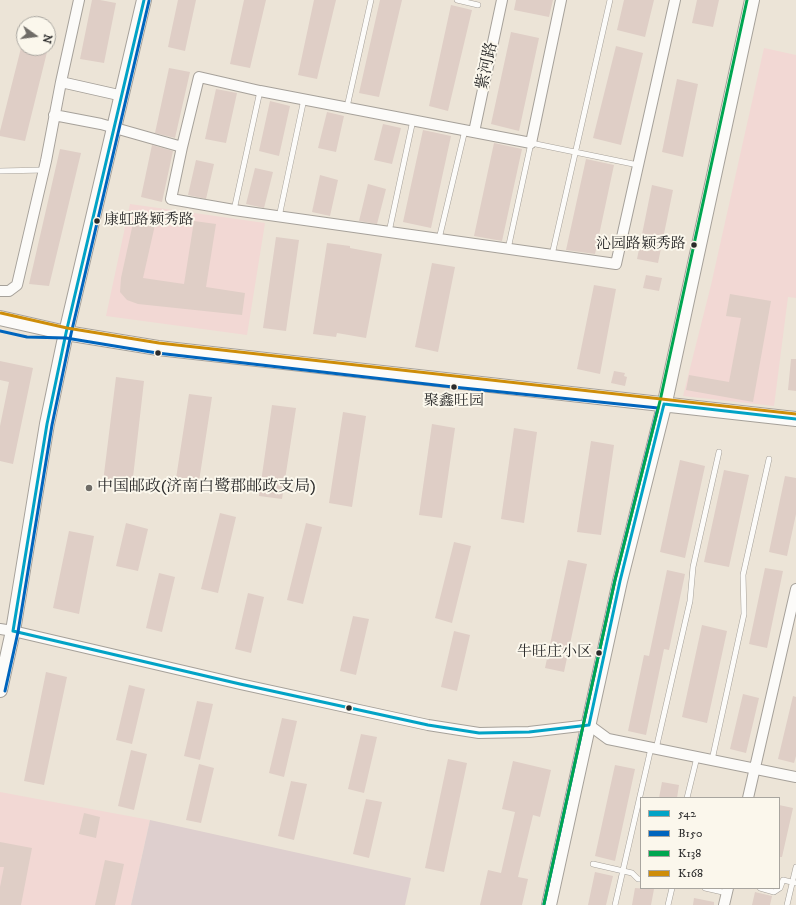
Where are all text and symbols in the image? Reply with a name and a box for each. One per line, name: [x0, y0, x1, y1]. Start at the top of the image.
north arrow: [16, 16, 56, 56]
text: N: [39, 33, 55, 45]
street label: 紫河路: [474, 41, 502, 91]
place label: 康虹路颖秀路: [104, 212, 194, 230]
marker: 康虹路颖秀路: [92, 216, 102, 226]
place label: 沁园路颖秀路: [596, 236, 686, 254]
marker: 沁园路颖秀路: [689, 240, 699, 250]
unlabelled marker: [153, 348, 163, 358]
marker: 聚鑫旺园: [449, 382, 459, 392]
place label: 聚鑫旺园: [424, 393, 484, 411]
place label: 中国邮政(济南白鹭郡邮政支局): [97, 478, 316, 498]
marker: 中国邮政(济南白鹭郡邮政支局): [84, 483, 94, 493]
place label: 牛旺庄小区: [517, 644, 592, 662]
marker: 牛旺庄小区: [594, 648, 604, 658]
unlabelled marker: [344, 703, 354, 713]
legend: [640, 797, 780, 889]
text: 542: [678, 806, 696, 821]
text: B150: [678, 826, 702, 841]
text: K138: [678, 846, 701, 861]
text: K168: [678, 866, 703, 881]

